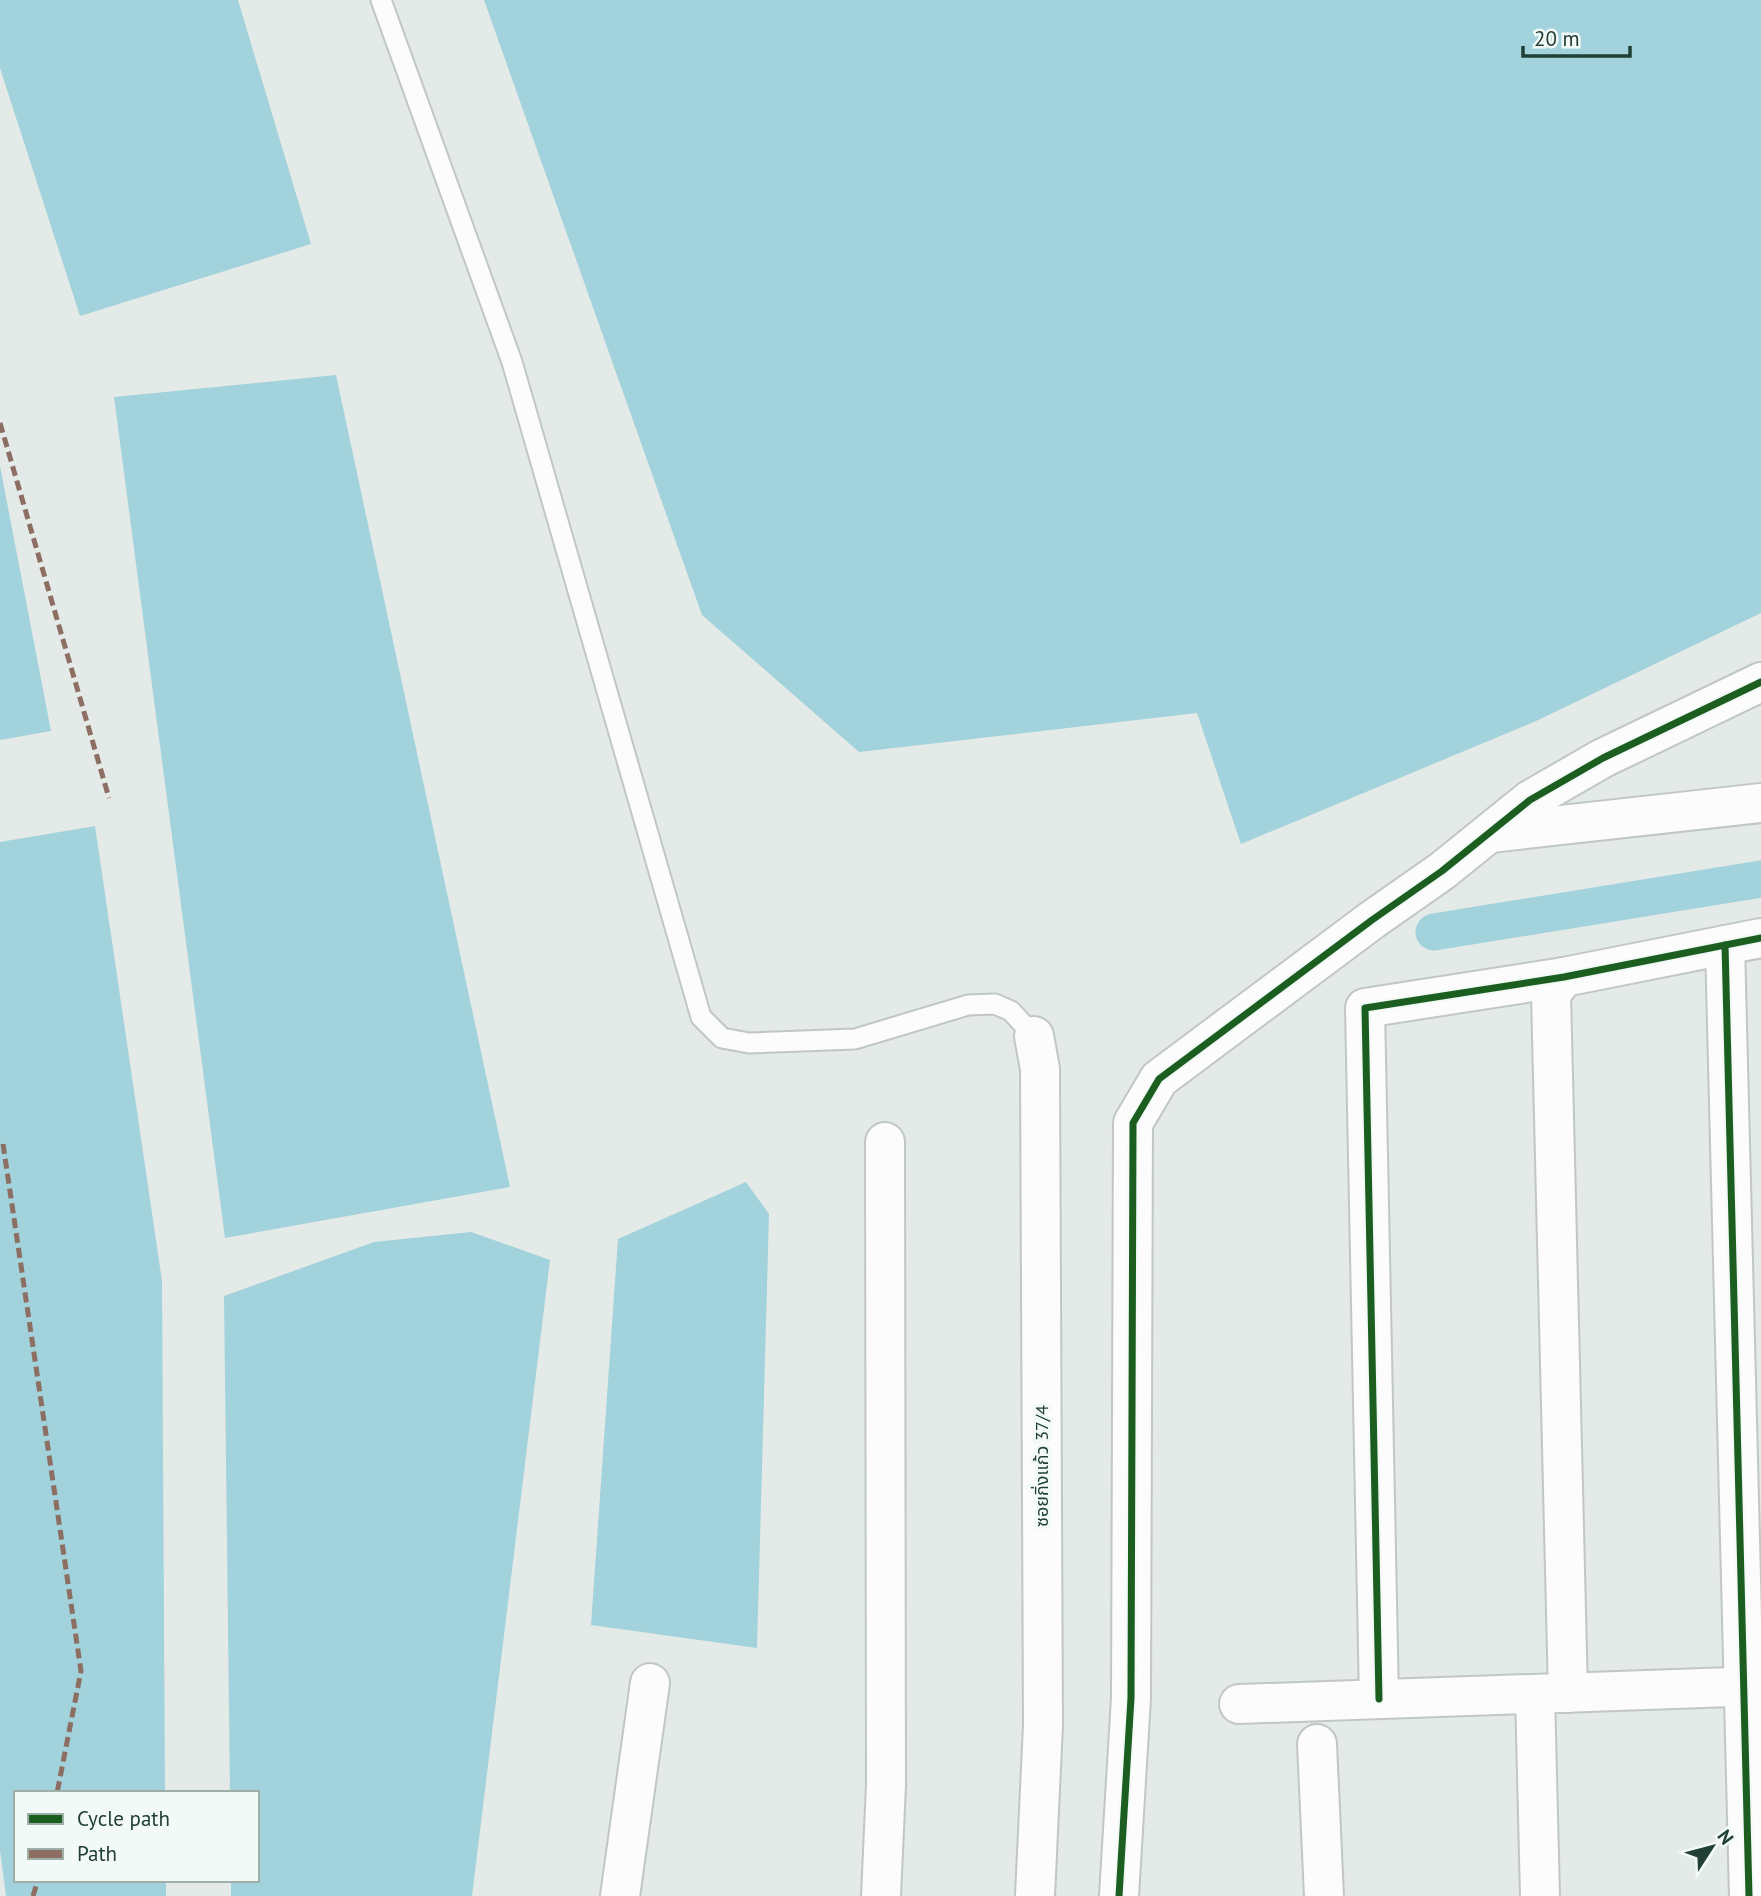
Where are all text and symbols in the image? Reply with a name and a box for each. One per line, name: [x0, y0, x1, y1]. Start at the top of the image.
scale bar: [1523, 14, 1630, 58]
text: 20 m: [1534, 25, 1580, 52]
street label: ซอยกิ่งแก้ว 37/4: [1030, 1405, 1053, 1527]
legend: [14, 1791, 259, 1882]
text: Cycle path: [77, 1805, 170, 1832]
north arrow: [1677, 1812, 1747, 1882]
text: N: [1712, 1825, 1739, 1849]
text: Path: [77, 1840, 117, 1867]

